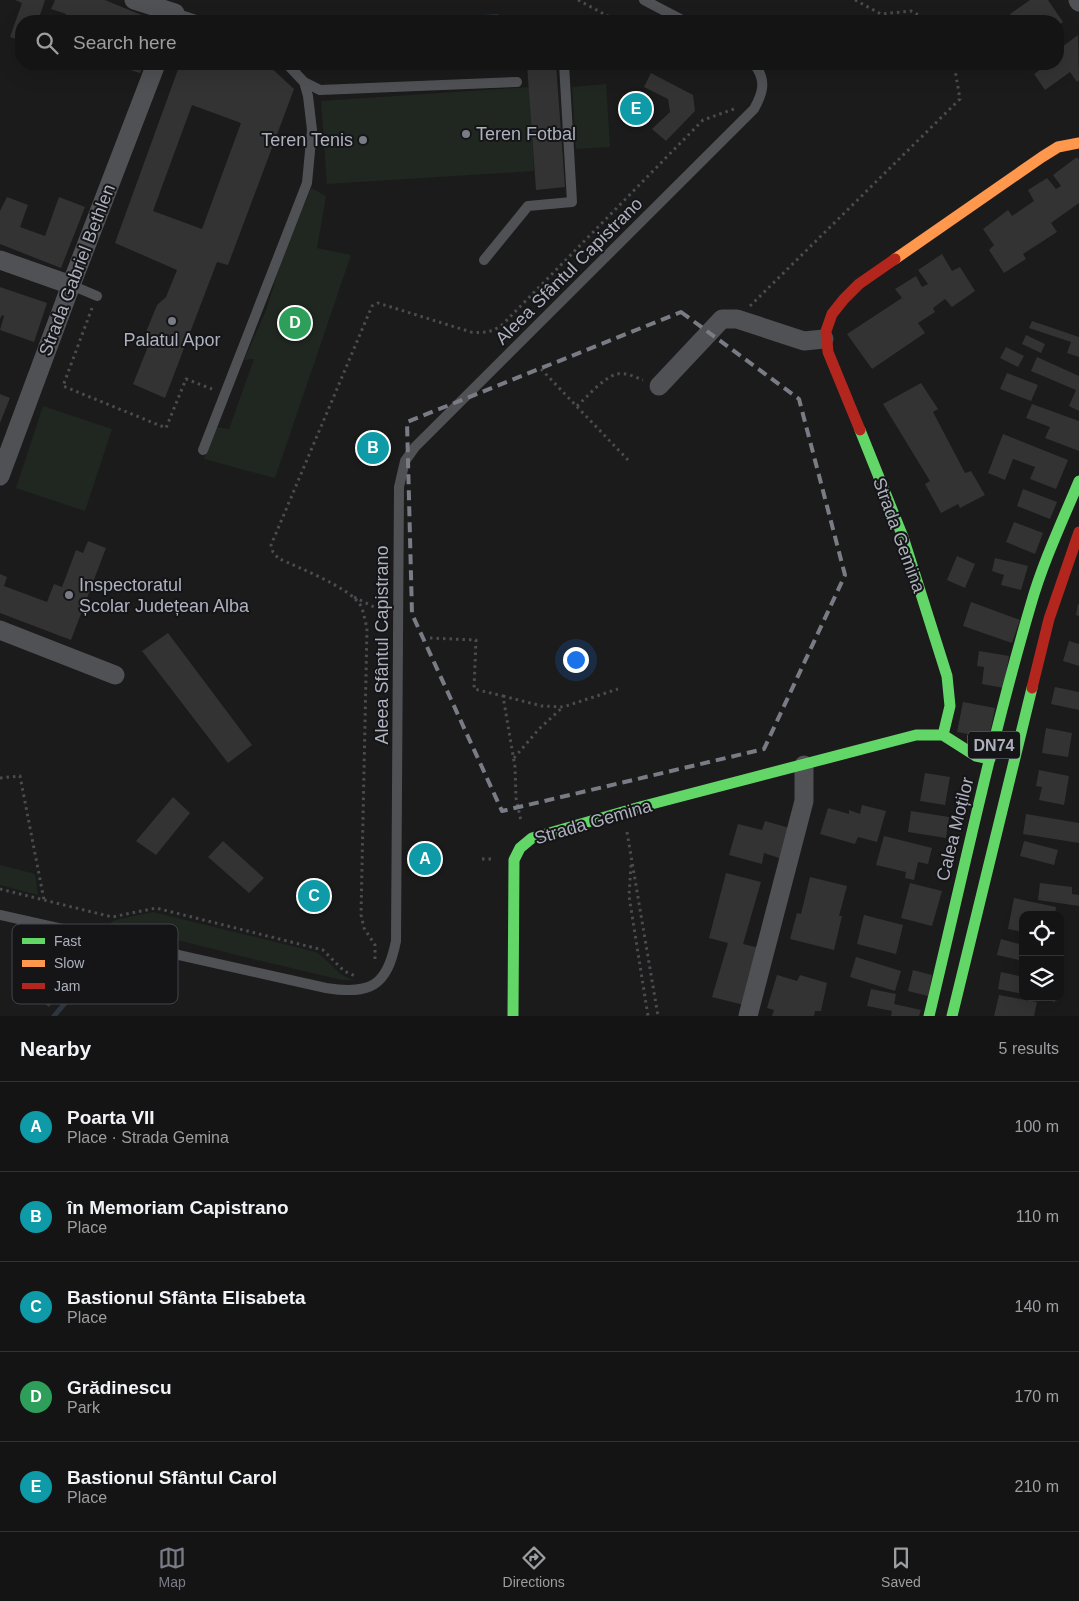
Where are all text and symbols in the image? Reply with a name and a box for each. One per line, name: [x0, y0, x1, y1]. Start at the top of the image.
search box: [15, 15, 1064, 70]
icon: search: [33, 29, 61, 57]
text: Search here: [73, 32, 177, 53]
pin: E: [620, 90, 652, 128]
place label: Teren Fotbal: [476, 124, 576, 144]
marker: Teren Fotbal: [460, 128, 472, 140]
place label: Teren Tenis: [261, 130, 353, 150]
marker: Teren Tenis: [357, 134, 369, 146]
street label: Strada Gabriel Bethlen: [35, 181, 119, 359]
street label: Aleea Sfântul Capistrano: [492, 194, 646, 348]
pin: D: [279, 304, 311, 342]
marker: Palatul Apor: [166, 315, 178, 327]
place label: Palatul Apor: [123, 330, 221, 350]
pin: B: [357, 429, 389, 467]
street label: Strada Gemina: [869, 475, 929, 596]
street label: Aleea Sfântul Capistrano: [372, 545, 392, 745]
place label: Inspectoratul Școlar Județean Alba: [79, 575, 250, 616]
marker: Inspectoratul Școlar Județean Alba: [63, 589, 75, 601]
your location: [563, 647, 589, 673]
road number: DN74: [968, 732, 1020, 758]
street label: Calea Moților: [932, 775, 978, 883]
street label: Strada Gemina: [532, 795, 655, 848]
pin: A: [409, 840, 441, 878]
pin: C: [298, 877, 330, 915]
map controls: [1019, 911, 1064, 1001]
button: locate: [1019, 911, 1064, 956]
legend: [12, 924, 178, 1004]
text: Fast: [54, 933, 81, 949]
text: Slow: [54, 955, 85, 971]
button: layers: [1019, 956, 1064, 1001]
text: Jam: [54, 978, 80, 994]
text: Nearby: [20, 1037, 91, 1060]
text: 5 results: [999, 1040, 1059, 1057]
text: Poarta VII: [67, 1107, 155, 1128]
text: A: [30, 1118, 42, 1135]
text: 100 m: [1015, 1118, 1059, 1135]
text: Place · Strada Gemina: [67, 1129, 229, 1146]
text: în Memoriam Capistrano: [67, 1197, 289, 1218]
text: B: [30, 1208, 42, 1225]
text: 110 m: [1016, 1208, 1059, 1225]
text: Place: [67, 1219, 107, 1236]
text: Bastionul Sfânta Elisabeta: [67, 1287, 306, 1308]
text: C: [30, 1298, 42, 1315]
text: 140 m: [1015, 1298, 1059, 1315]
text: Place: [67, 1309, 107, 1326]
text: Grădinescu: [67, 1377, 172, 1398]
text: D: [30, 1388, 42, 1405]
text: 170 m: [1015, 1388, 1059, 1405]
text: Park: [67, 1399, 100, 1416]
text: Bastionul Sfântul Carol: [67, 1467, 277, 1488]
text: E: [31, 1478, 41, 1495]
text: 210 m: [1015, 1478, 1059, 1495]
text: Place: [67, 1489, 107, 1506]
tab: Map: [158, 1544, 186, 1590]
tab: Directions: [503, 1544, 565, 1590]
tab: Saved: [881, 1544, 921, 1590]

